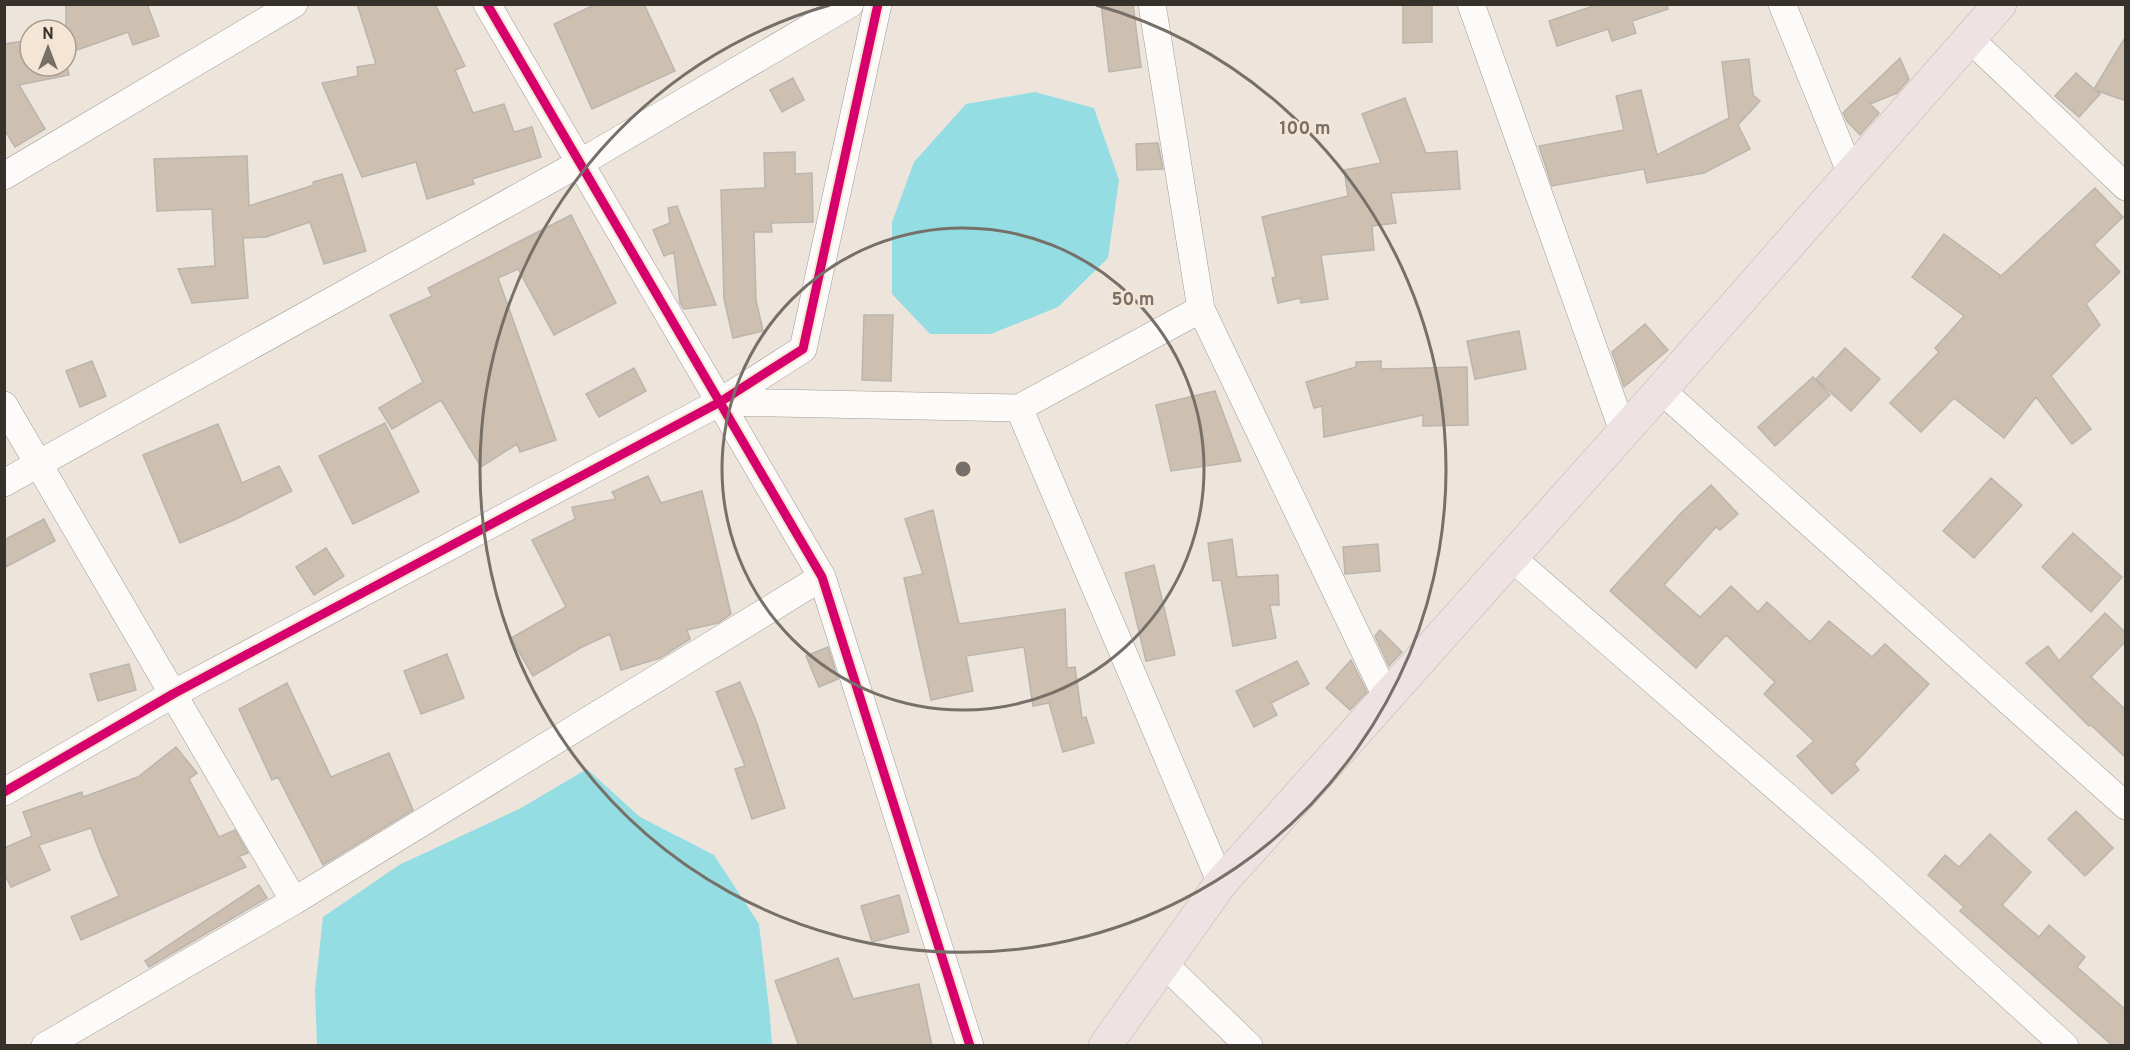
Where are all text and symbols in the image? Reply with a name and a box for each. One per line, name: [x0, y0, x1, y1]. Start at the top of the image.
north arrow: [18, 18, 78, 78]
text: N: [42, 25, 54, 45]
text: 100 m: [1279, 118, 1331, 141]
text: 50 m: [1111, 289, 1155, 312]
centre of rings: [953, 459, 973, 479]

